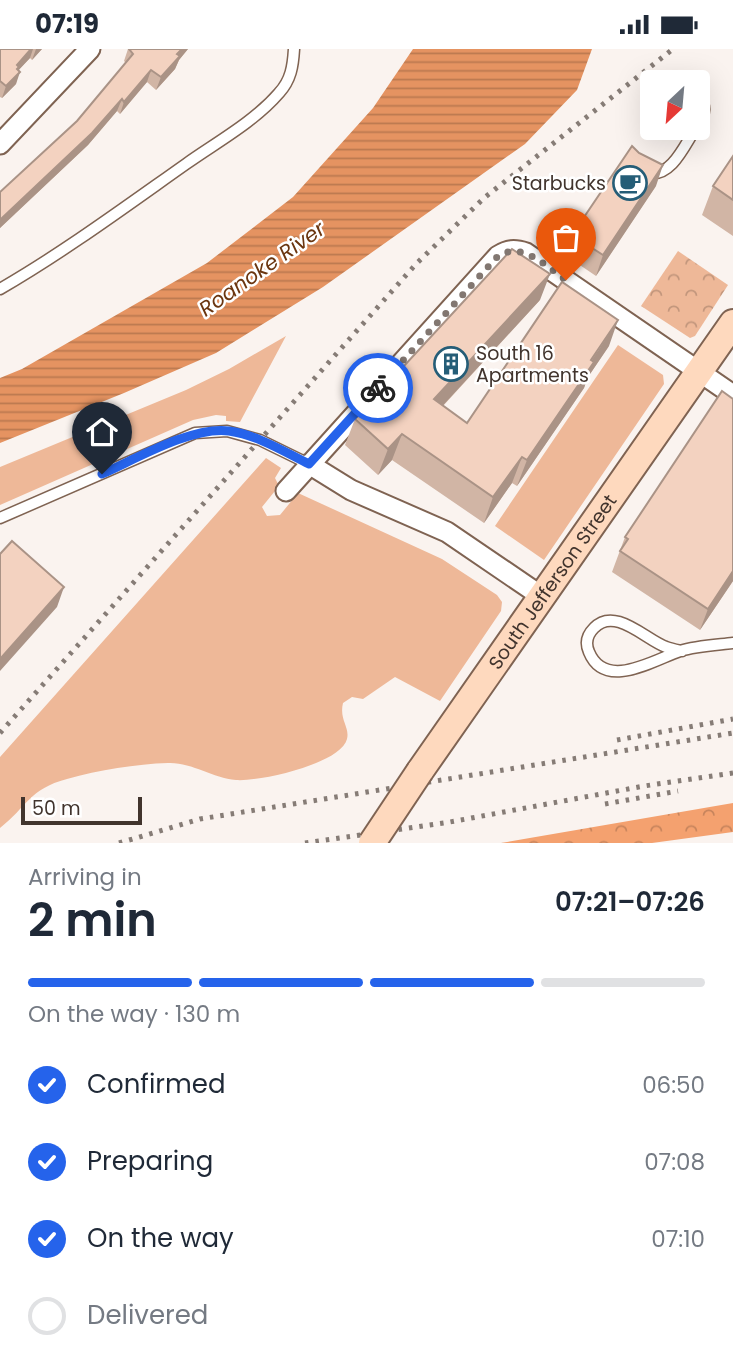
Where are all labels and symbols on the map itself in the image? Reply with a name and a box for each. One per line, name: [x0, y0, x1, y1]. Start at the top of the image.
north arrow: [640, 70, 710, 140]
cafe icon: Starbucks: [611, 164, 649, 202]
place label: Starbucks: [512, 170, 606, 197]
pin: [536, 208, 596, 280]
water label: Roanoke River: [193, 214, 332, 323]
place label: South 16 Apartments: [476, 340, 589, 389]
building icon: South 16 Apartments: [432, 345, 470, 383]
courier: [343, 353, 413, 423]
pin: [72, 402, 132, 474]
street label: South Jefferson Street: [482, 489, 623, 675]
scale bar: [21, 794, 142, 826]

